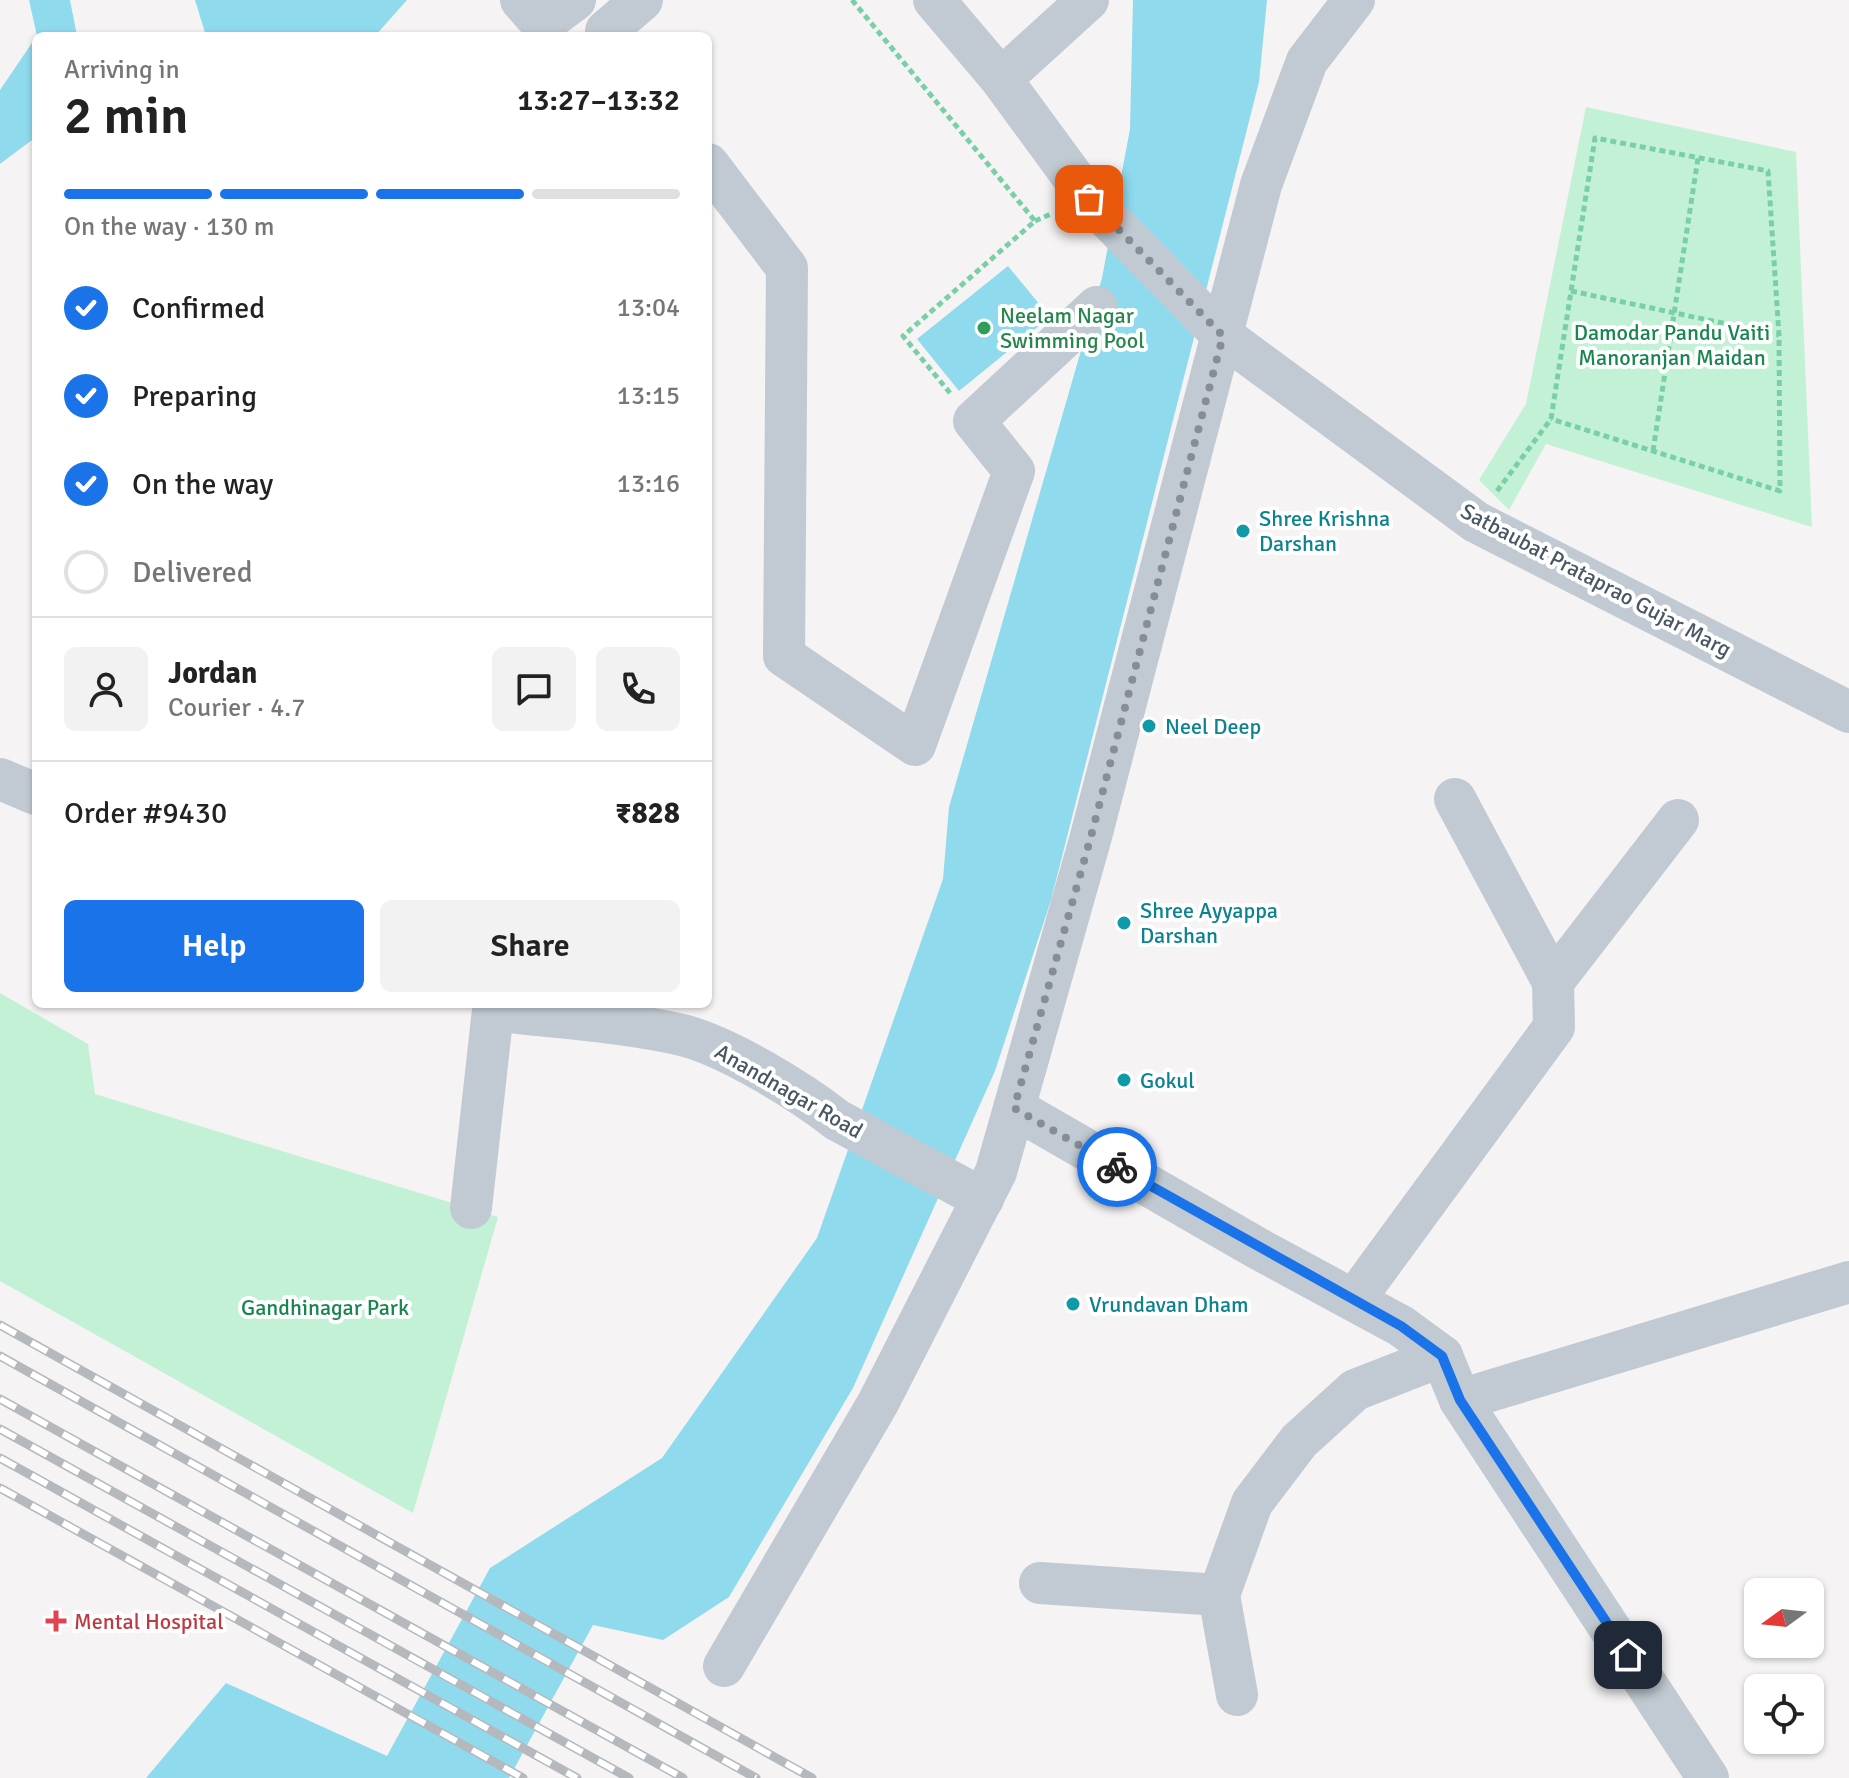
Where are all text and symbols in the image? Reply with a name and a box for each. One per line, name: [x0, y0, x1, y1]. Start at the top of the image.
text: Arriving in: [64, 54, 180, 86]
text: 13:27–13:32: [517, 82, 680, 119]
text: 2 min: [64, 84, 189, 148]
pin: [1055, 165, 1123, 233]
icon: bag: [1067, 177, 1111, 221]
text: On the way · 130 m: [64, 211, 274, 243]
icon: check: [64, 286, 108, 330]
text: Confirmed: [132, 290, 265, 327]
text: 13:04: [617, 292, 680, 324]
place label: Neelam Nagar Swimming Pool: [1000, 302, 1145, 354]
marker: Neelam Nagar Swimming Pool: [975, 319, 993, 337]
park label: Damodar Pandu Vaiti Manoranjan Maidan: [1574, 319, 1770, 371]
icon: check: [64, 374, 108, 418]
text: Preparing: [132, 378, 257, 415]
text: 13:15: [617, 380, 680, 412]
icon: check: [64, 462, 108, 506]
text: On the way: [132, 466, 273, 503]
text: 13:16: [617, 468, 680, 500]
street label: Satbaubat Prataprao Gujar Marg: [1456, 497, 1736, 663]
place label: Shree Krishna Darshan: [1259, 505, 1390, 557]
marker: Shree Krishna Darshan: [1234, 522, 1252, 540]
text: Delivered: [132, 554, 253, 591]
button: person: [64, 647, 148, 731]
button: chat: [492, 647, 576, 731]
button: phone: [596, 647, 680, 731]
text: Jordan: [168, 655, 257, 692]
text: Courier · 4.7: [168, 692, 305, 724]
place label: Neel Deep: [1165, 713, 1261, 740]
marker: Neel Deep: [1140, 717, 1158, 735]
text: Order #9430: [64, 795, 227, 832]
text: ₹828: [615, 795, 680, 832]
place label: Shree Ayyappa Darshan: [1140, 897, 1278, 949]
button: Help: [64, 900, 364, 992]
button: Share: [380, 900, 680, 992]
marker: Shree Ayyappa Darshan: [1115, 914, 1133, 932]
street label: Anandnagar Road: [710, 1038, 868, 1144]
place label: Gokul: [1140, 1067, 1195, 1094]
marker: Gokul: [1115, 1071, 1133, 1089]
courier: [1077, 1127, 1157, 1207]
icon: bike: [1095, 1145, 1139, 1189]
place label: Vrundavan Dham: [1089, 1291, 1249, 1318]
park label: Gandhinagar Park: [241, 1294, 409, 1321]
marker: Vrundavan Dham: [1064, 1295, 1082, 1313]
north arrow: [1744, 1578, 1824, 1658]
map controls: [1744, 1578, 1824, 1754]
place label: Mental Hospital: [74, 1608, 224, 1635]
marker: Mental Hospital: [45, 1610, 67, 1632]
pin: [1594, 1621, 1662, 1689]
icon: home: [1606, 1633, 1650, 1677]
button: locate: [1744, 1674, 1824, 1754]

